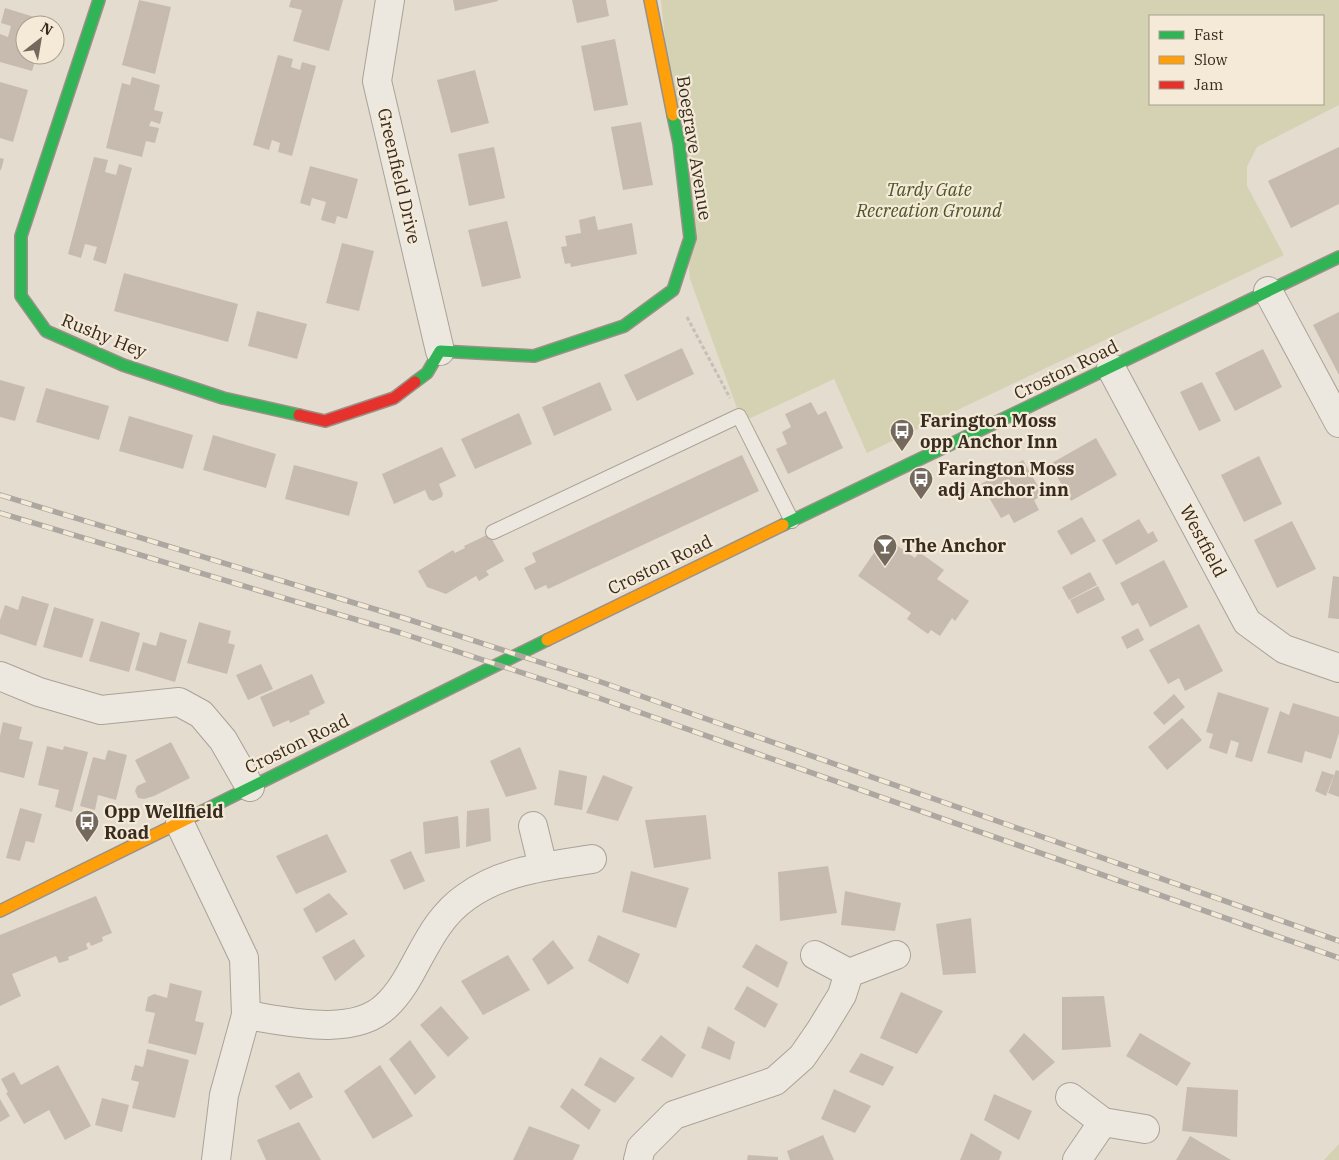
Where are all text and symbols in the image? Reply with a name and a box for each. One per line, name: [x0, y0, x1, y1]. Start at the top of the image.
north arrow: [15, 15, 65, 65]
legend: [1149, 15, 1324, 105]
text: N: [37, 18, 56, 39]
text: Fast: [1194, 25, 1224, 44]
text: Slow: [1194, 50, 1228, 69]
street label: Boegrave Avenue: [672, 74, 717, 222]
text: Jam: [1194, 75, 1223, 94]
street label: Greenfield Drive: [373, 106, 426, 246]
park label: Tardy Gate Recreation Ground: [855, 178, 1002, 222]
street label: Rushy Hey: [58, 308, 151, 363]
street label: Croston Road: [1010, 334, 1122, 405]
place label: Farington Moss opp Anchor Inn: [920, 409, 1058, 453]
bus stop icon: Farington Moss opp Anchor Inn: [889, 418, 915, 452]
place label: Farington Moss adj Anchor inn: [938, 457, 1074, 501]
bus stop icon: Farington Moss adj Anchor inn: [908, 466, 934, 500]
street label: Westfield: [1175, 501, 1232, 581]
street label: Croston Road: [604, 529, 716, 600]
bar icon: The Anchor: [872, 533, 898, 567]
place label: The Anchor: [902, 534, 1006, 557]
street label: Croston Road: [241, 708, 353, 779]
place label: Opp Wellfield Road: [104, 800, 224, 844]
bus stop icon: Opp Wellfield Road: [74, 809, 100, 843]

